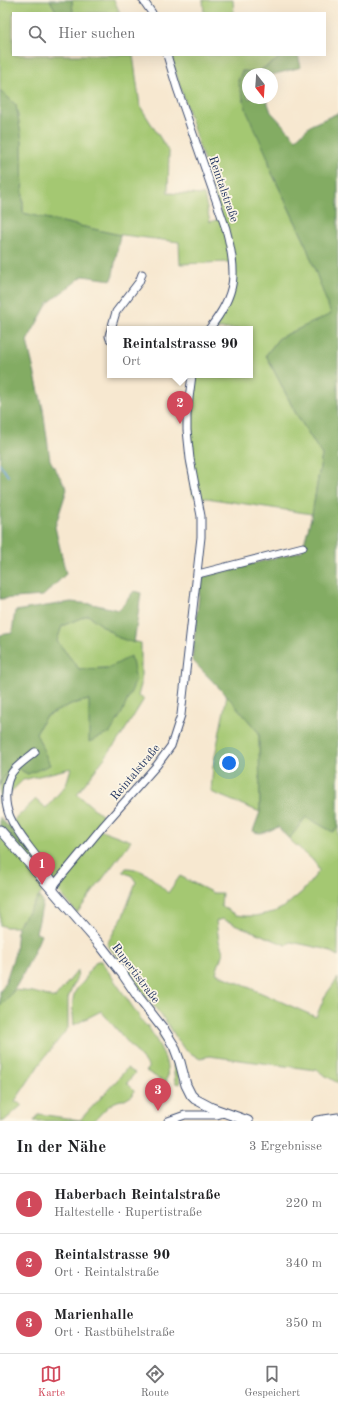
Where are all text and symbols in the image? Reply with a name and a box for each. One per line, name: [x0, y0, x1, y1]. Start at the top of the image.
search box: [12, 12, 326, 56]
icon: search: [26, 23, 48, 45]
text: Hier suchen: [58, 27, 135, 42]
north arrow: [242, 68, 278, 104]
street label: Reintalstraße: [206, 155, 240, 224]
popup: [107, 326, 253, 378]
text: Reintalstrasse 90: [122, 337, 238, 352]
text: Ort: [122, 355, 141, 368]
pin: 2: [167, 391, 193, 424]
street label: Reintalstraße: [109, 742, 163, 803]
your location: [219, 753, 239, 773]
pin: 1: [29, 852, 55, 885]
street label: Rupertistraße: [109, 942, 162, 1006]
pin: 3: [145, 1078, 171, 1111]
text: In der Nähe: [16, 1139, 106, 1156]
text: 3 Ergebnisse: [249, 1140, 322, 1153]
text: Haberbach Reintalstraße: [54, 1188, 221, 1203]
text: 1: [25, 1197, 33, 1210]
text: 220 m: [285, 1197, 322, 1210]
text: Haltestelle · Rupertistraße: [54, 1206, 202, 1219]
text: Reintalstrasse 90: [54, 1248, 170, 1263]
text: 2: [25, 1257, 33, 1270]
text: 340 m: [285, 1257, 322, 1270]
text: Ort · Reintalstraße: [54, 1266, 159, 1279]
text: Marienhalle: [54, 1308, 134, 1323]
text: 3: [25, 1317, 33, 1330]
text: 350 m: [285, 1317, 322, 1330]
text: Ort · Rastbühelstraße: [54, 1326, 175, 1339]
tab: Karte: [38, 1363, 65, 1401]
tab: Route: [141, 1363, 169, 1401]
tab: Gespeichert: [244, 1363, 300, 1401]

